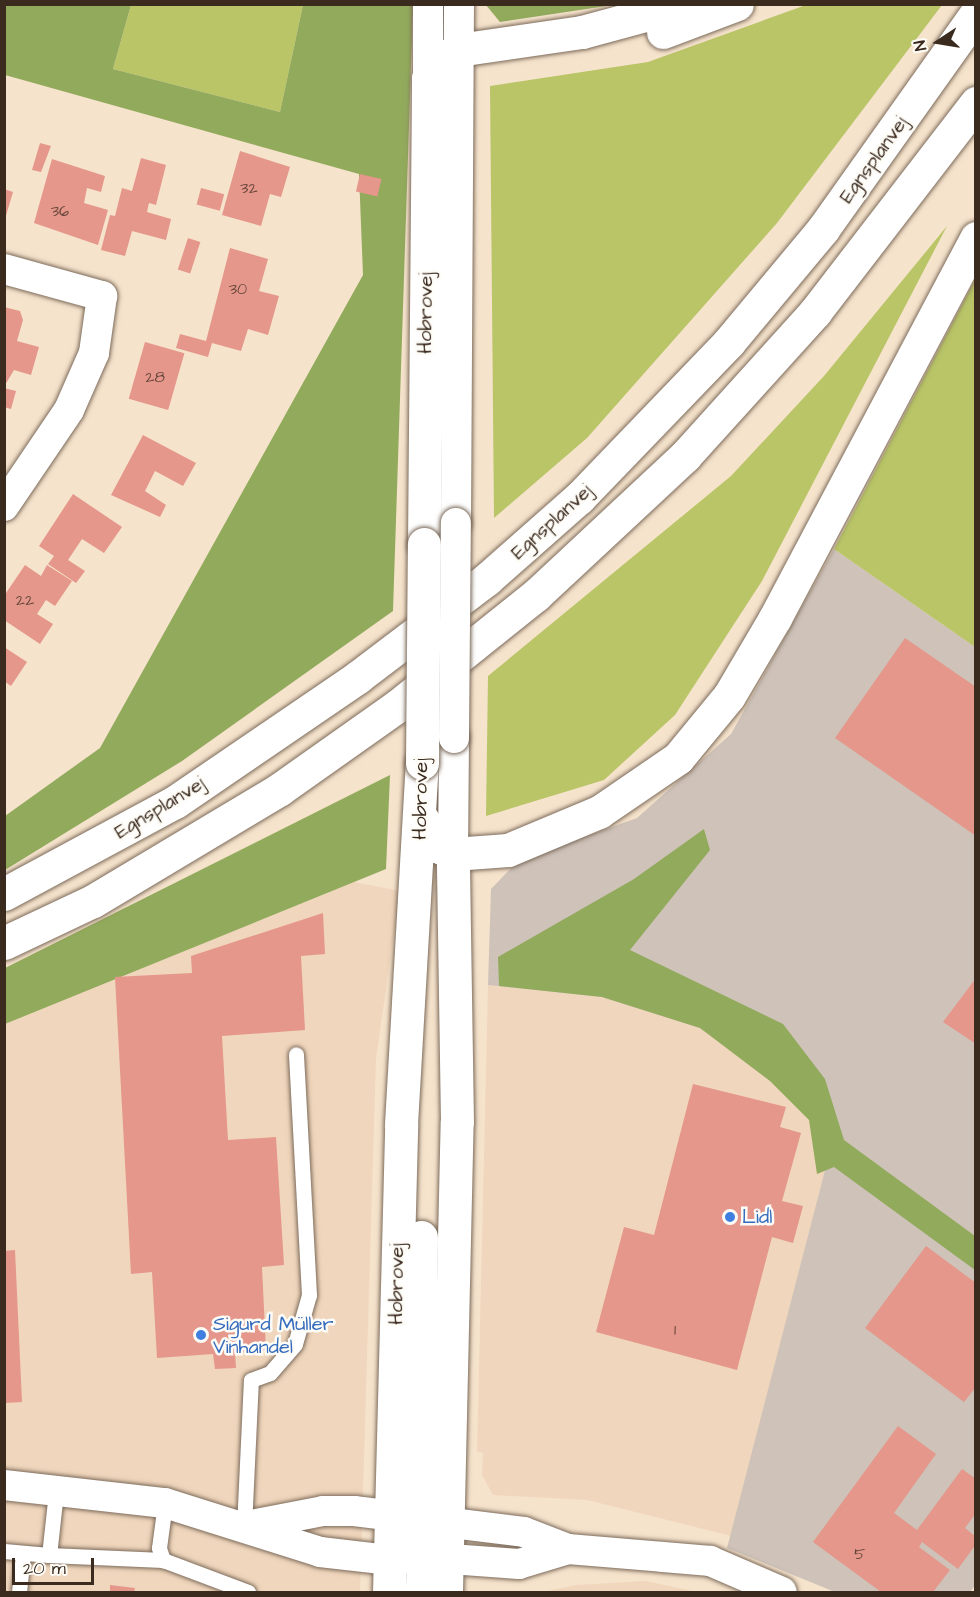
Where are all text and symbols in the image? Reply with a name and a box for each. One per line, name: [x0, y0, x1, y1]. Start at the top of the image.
north arrow: [908, 12, 968, 72]
text: N: [909, 39, 932, 53]
street label: Egnsplanvej: [834, 112, 914, 208]
house number: 32: [240, 178, 258, 198]
house number: 36: [51, 201, 69, 221]
street label: Hobrovej: [413, 272, 439, 354]
house number: 30: [229, 279, 247, 299]
house number: 28: [145, 367, 165, 387]
street label: Egnsplanvej: [506, 479, 598, 565]
house number: 22: [16, 590, 34, 610]
street label: Hobrovej: [408, 758, 434, 840]
street label: Egnsplanvej: [110, 772, 210, 844]
place label: Lidl: [742, 1205, 772, 1229]
marker: Lidl: [723, 1210, 737, 1224]
street label: Hobrovej: [384, 1243, 410, 1325]
place label: Sigurd Müller Vinhandel: [213, 1312, 333, 1359]
house number: 1: [674, 1320, 676, 1340]
marker: Sigurd Müller Vinhandel: [194, 1328, 208, 1342]
house number: 5: [854, 1544, 866, 1564]
scale bar: [15, 1546, 98, 1584]
text: 20 m: [23, 1556, 66, 1581]

